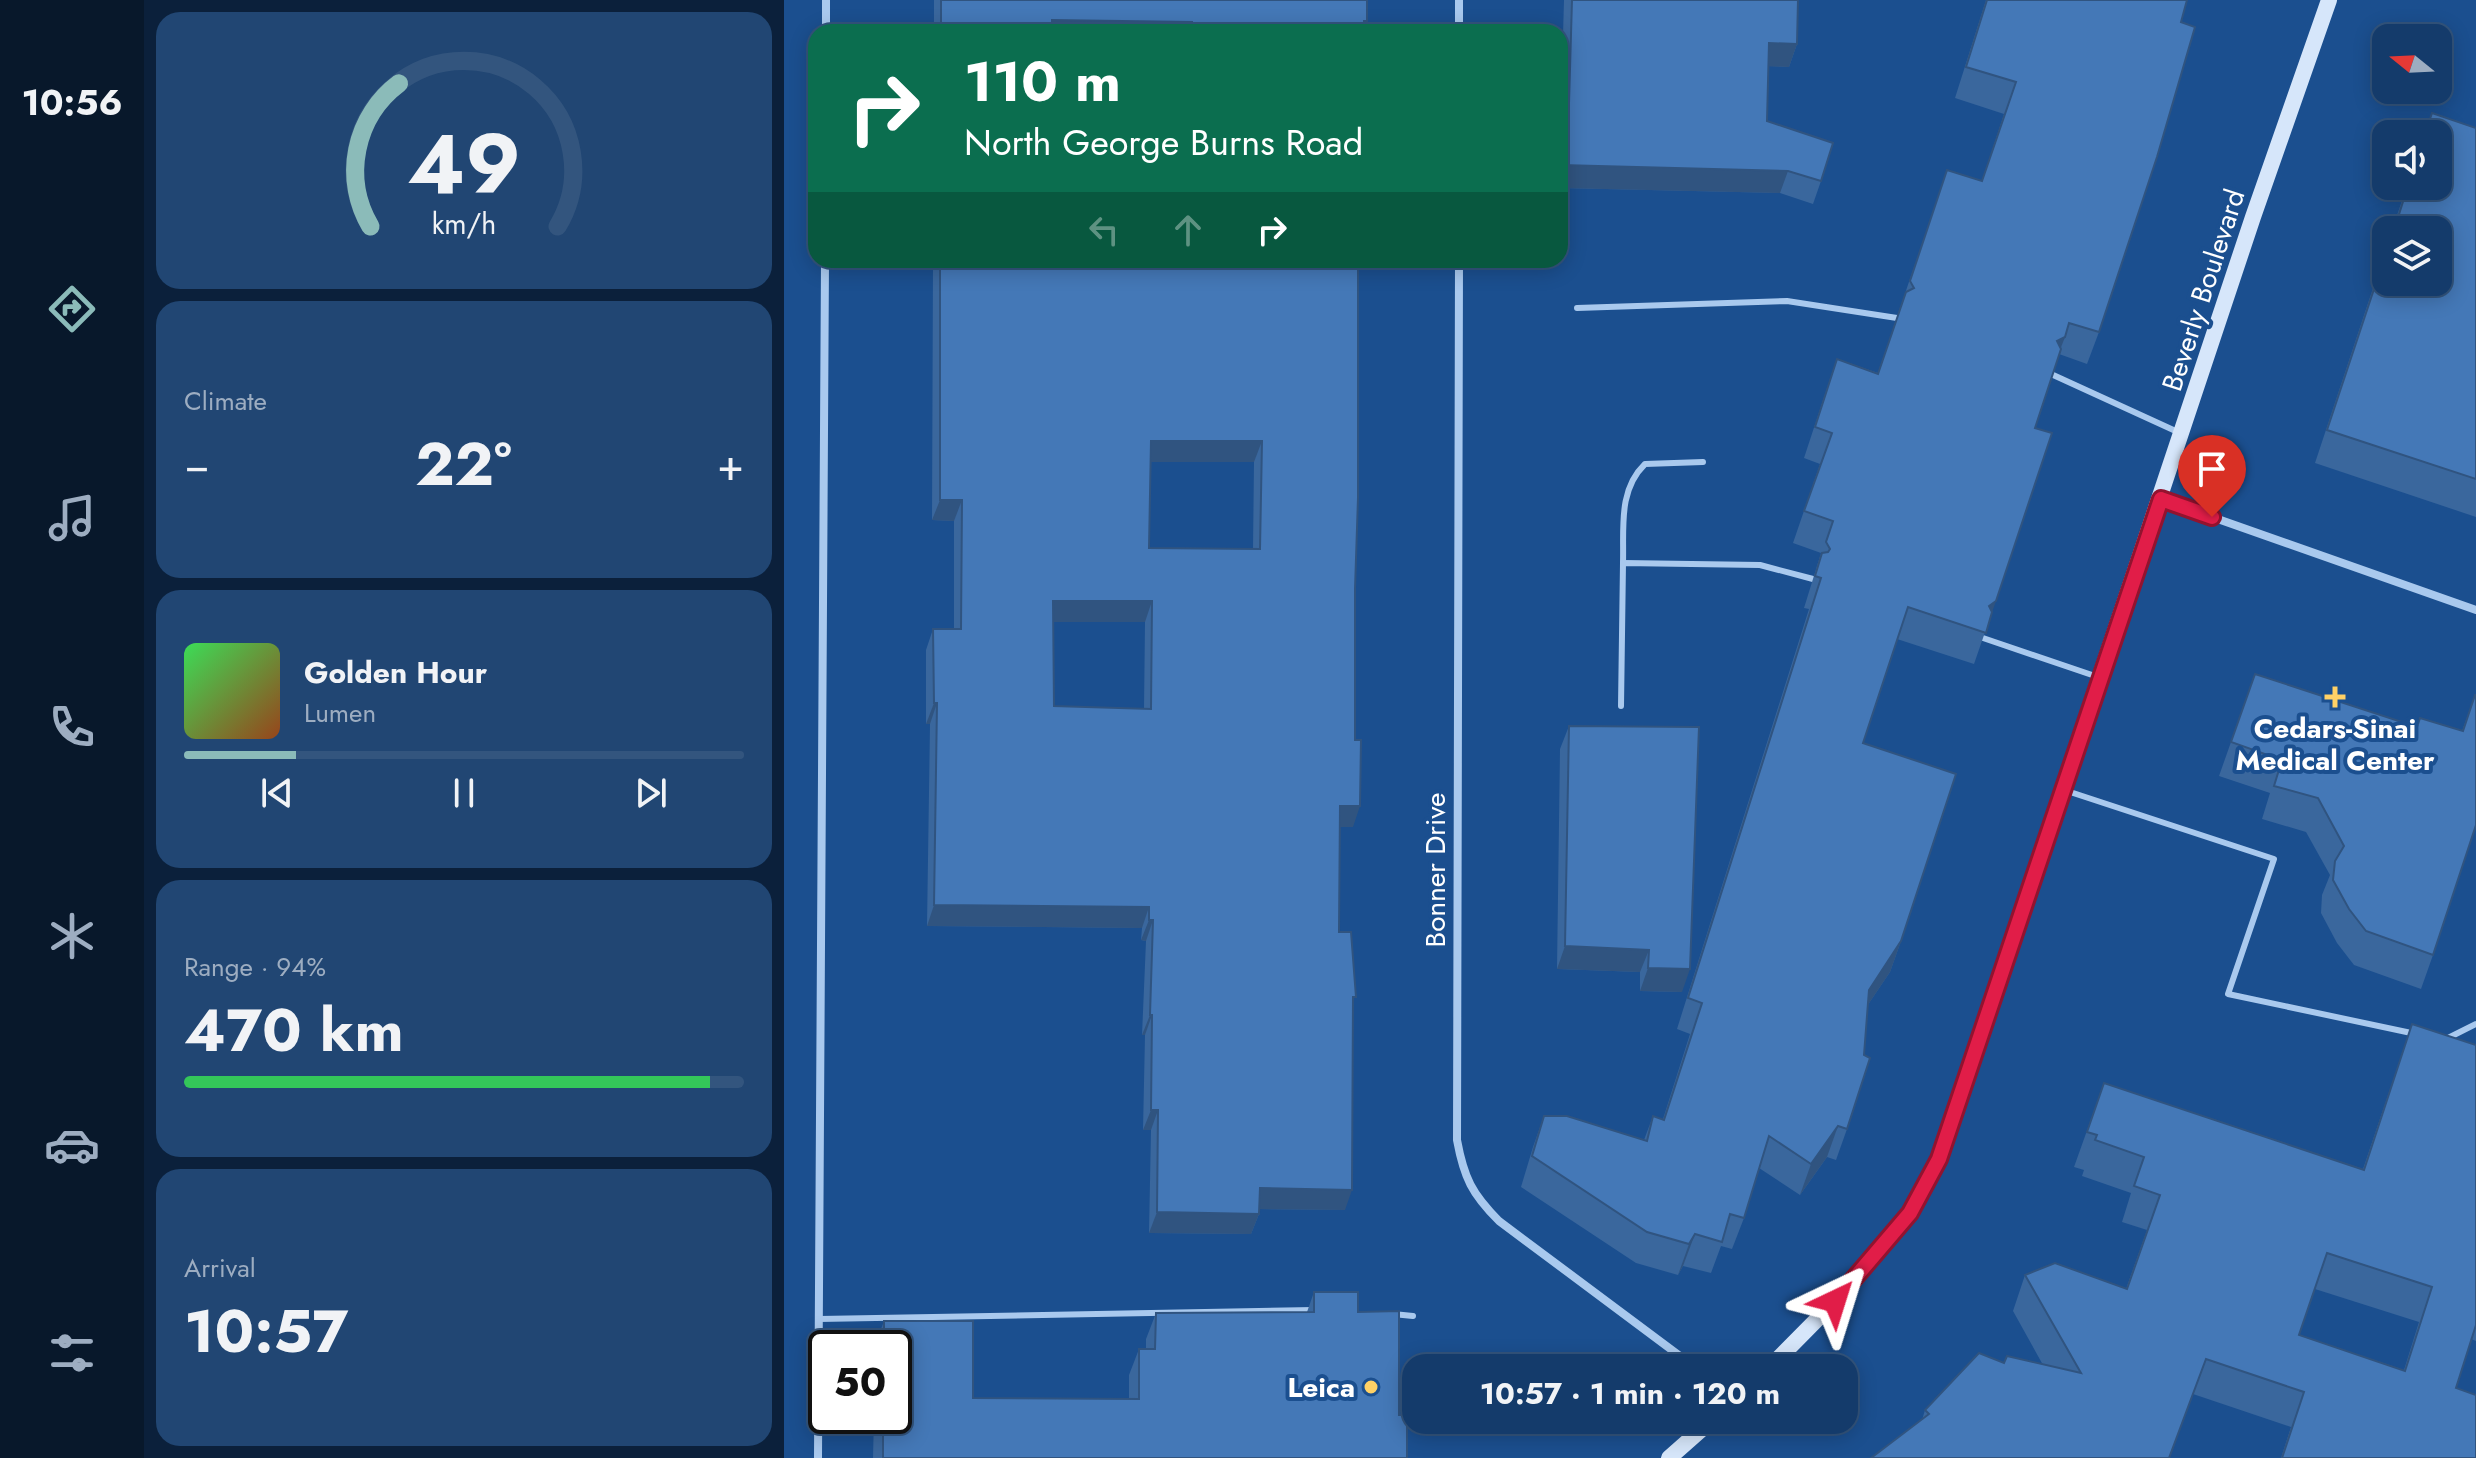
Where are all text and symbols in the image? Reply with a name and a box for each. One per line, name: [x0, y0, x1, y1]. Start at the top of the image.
north arrow: [2372, 24, 2452, 104]
map controls: [2372, 24, 2452, 296]
text: 110 m: [964, 41, 1121, 122]
icon: right: [832, 56, 936, 160]
text: 10:56: [21, 76, 123, 128]
text: 49: [407, 103, 521, 223]
text: North George Burns Road: [964, 116, 1363, 168]
button: sound: [2372, 120, 2452, 200]
street label: Beverly Boulevard: [2152, 184, 2255, 396]
text: km/h: [432, 203, 496, 245]
icon: left: [1082, 208, 1126, 252]
icon: ahead: [1166, 208, 1210, 252]
icon: right: [1250, 208, 1294, 252]
button: layers: [2372, 216, 2452, 296]
icon: directions: [44, 281, 100, 337]
text: Climate: [184, 382, 267, 420]
text: 22°: [415, 421, 512, 508]
text: −: [184, 433, 210, 497]
text: +: [717, 433, 744, 497]
pin: [2178, 435, 2246, 517]
icon: arrive: [2190, 447, 2234, 491]
icon: music: [44, 490, 100, 546]
text: Golden Hour: [304, 651, 487, 694]
marker: Cedars-Sinai Medical Center: [2324, 686, 2346, 708]
text: Lumen: [304, 694, 376, 732]
icon: phone: [44, 699, 100, 755]
place label: Cedars-Sinai Medical Center: [2235, 708, 2435, 781]
icon: previous: [255, 771, 299, 815]
icon: pause: [442, 771, 486, 815]
icon: next: [629, 771, 673, 815]
street label: Bonner Drive: [1415, 793, 1456, 947]
icon: climate: [44, 908, 100, 964]
text: Range · 94%: [184, 948, 326, 986]
text: 470 km: [184, 987, 404, 1074]
icon: car: [44, 1117, 100, 1173]
text: Arrival: [184, 1249, 256, 1287]
position arrow: [1793, 1259, 1877, 1343]
text: 10:57: [184, 1288, 348, 1375]
icon: filters: [44, 1325, 100, 1381]
speed limit sign: 50: [808, 1330, 912, 1434]
place label: Leica: [1288, 1367, 1355, 1408]
text: 10:57 · 1 min · 120 m: [1480, 1372, 1780, 1415]
marker: Leica: [1362, 1378, 1380, 1396]

